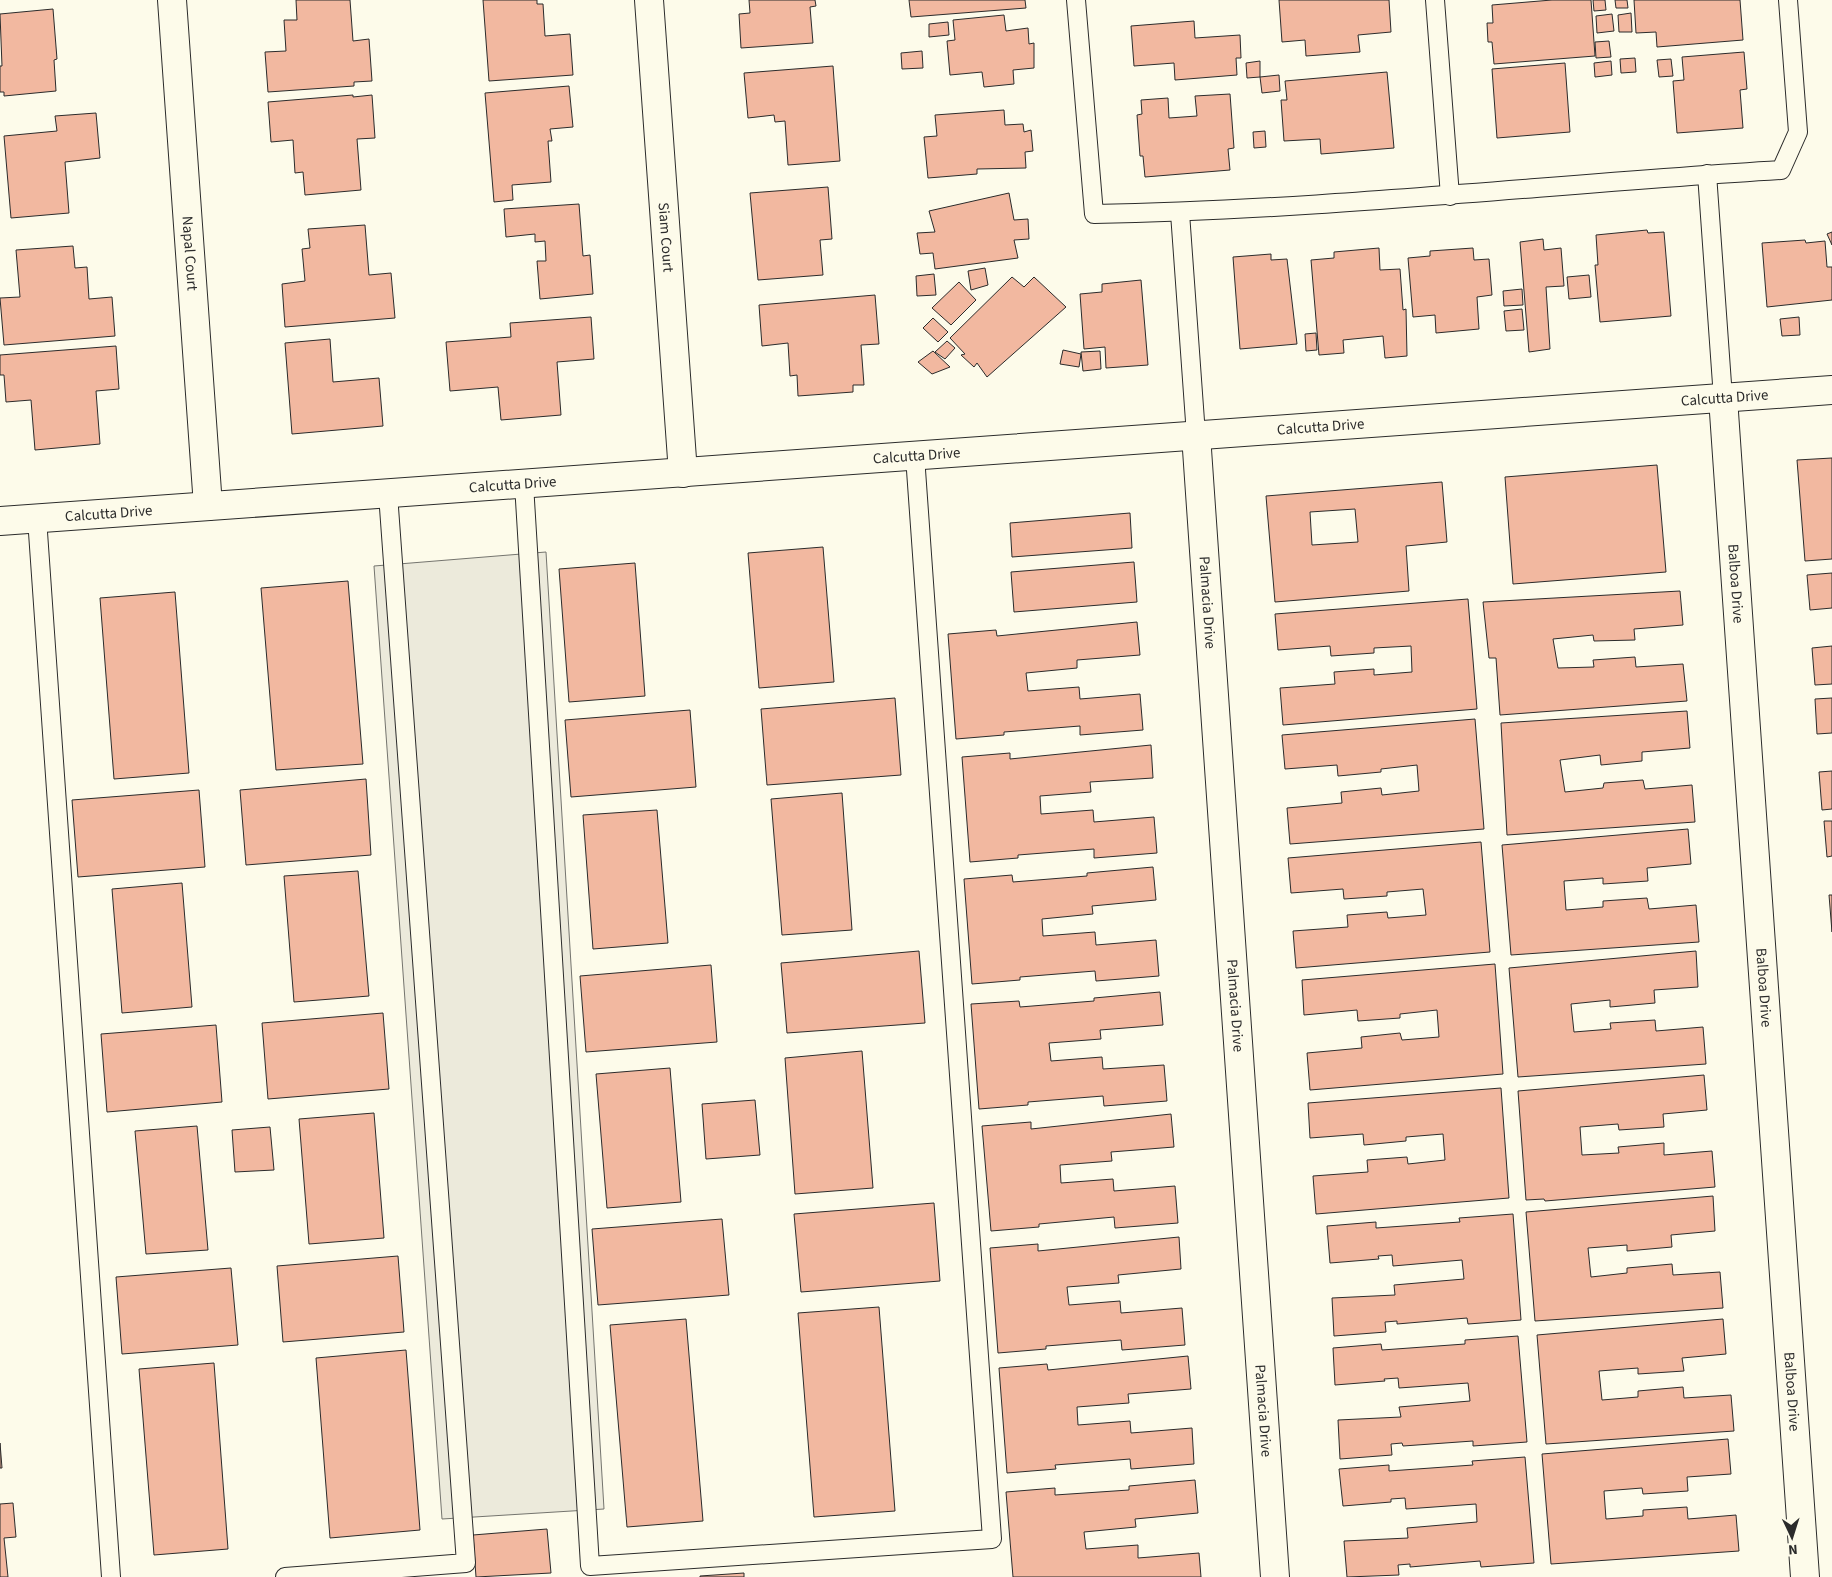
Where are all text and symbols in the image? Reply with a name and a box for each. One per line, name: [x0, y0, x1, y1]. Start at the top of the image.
street label: Siam Court: [653, 202, 679, 273]
street label: Napal Court: [177, 215, 203, 292]
street label: Calcutta Drive: [1680, 384, 1769, 411]
street label: Calcutta Drive: [1276, 413, 1365, 440]
street label: Calcutta Drive: [872, 442, 961, 469]
street label: Calcutta Drive: [468, 471, 557, 498]
street label: Calcutta Drive: [64, 500, 153, 527]
street label: Balboa Drive: [1723, 543, 1749, 624]
street label: Palmacia Drive: [1194, 556, 1221, 650]
street label: Balboa Drive: [1751, 947, 1777, 1028]
street label: Palmacia Drive: [1222, 959, 1249, 1053]
street label: Balboa Drive: [1779, 1351, 1805, 1432]
street label: Palmacia Drive: [1250, 1364, 1277, 1458]
north arrow: [1767, 1512, 1817, 1562]
text: N: [1787, 1539, 1798, 1559]

